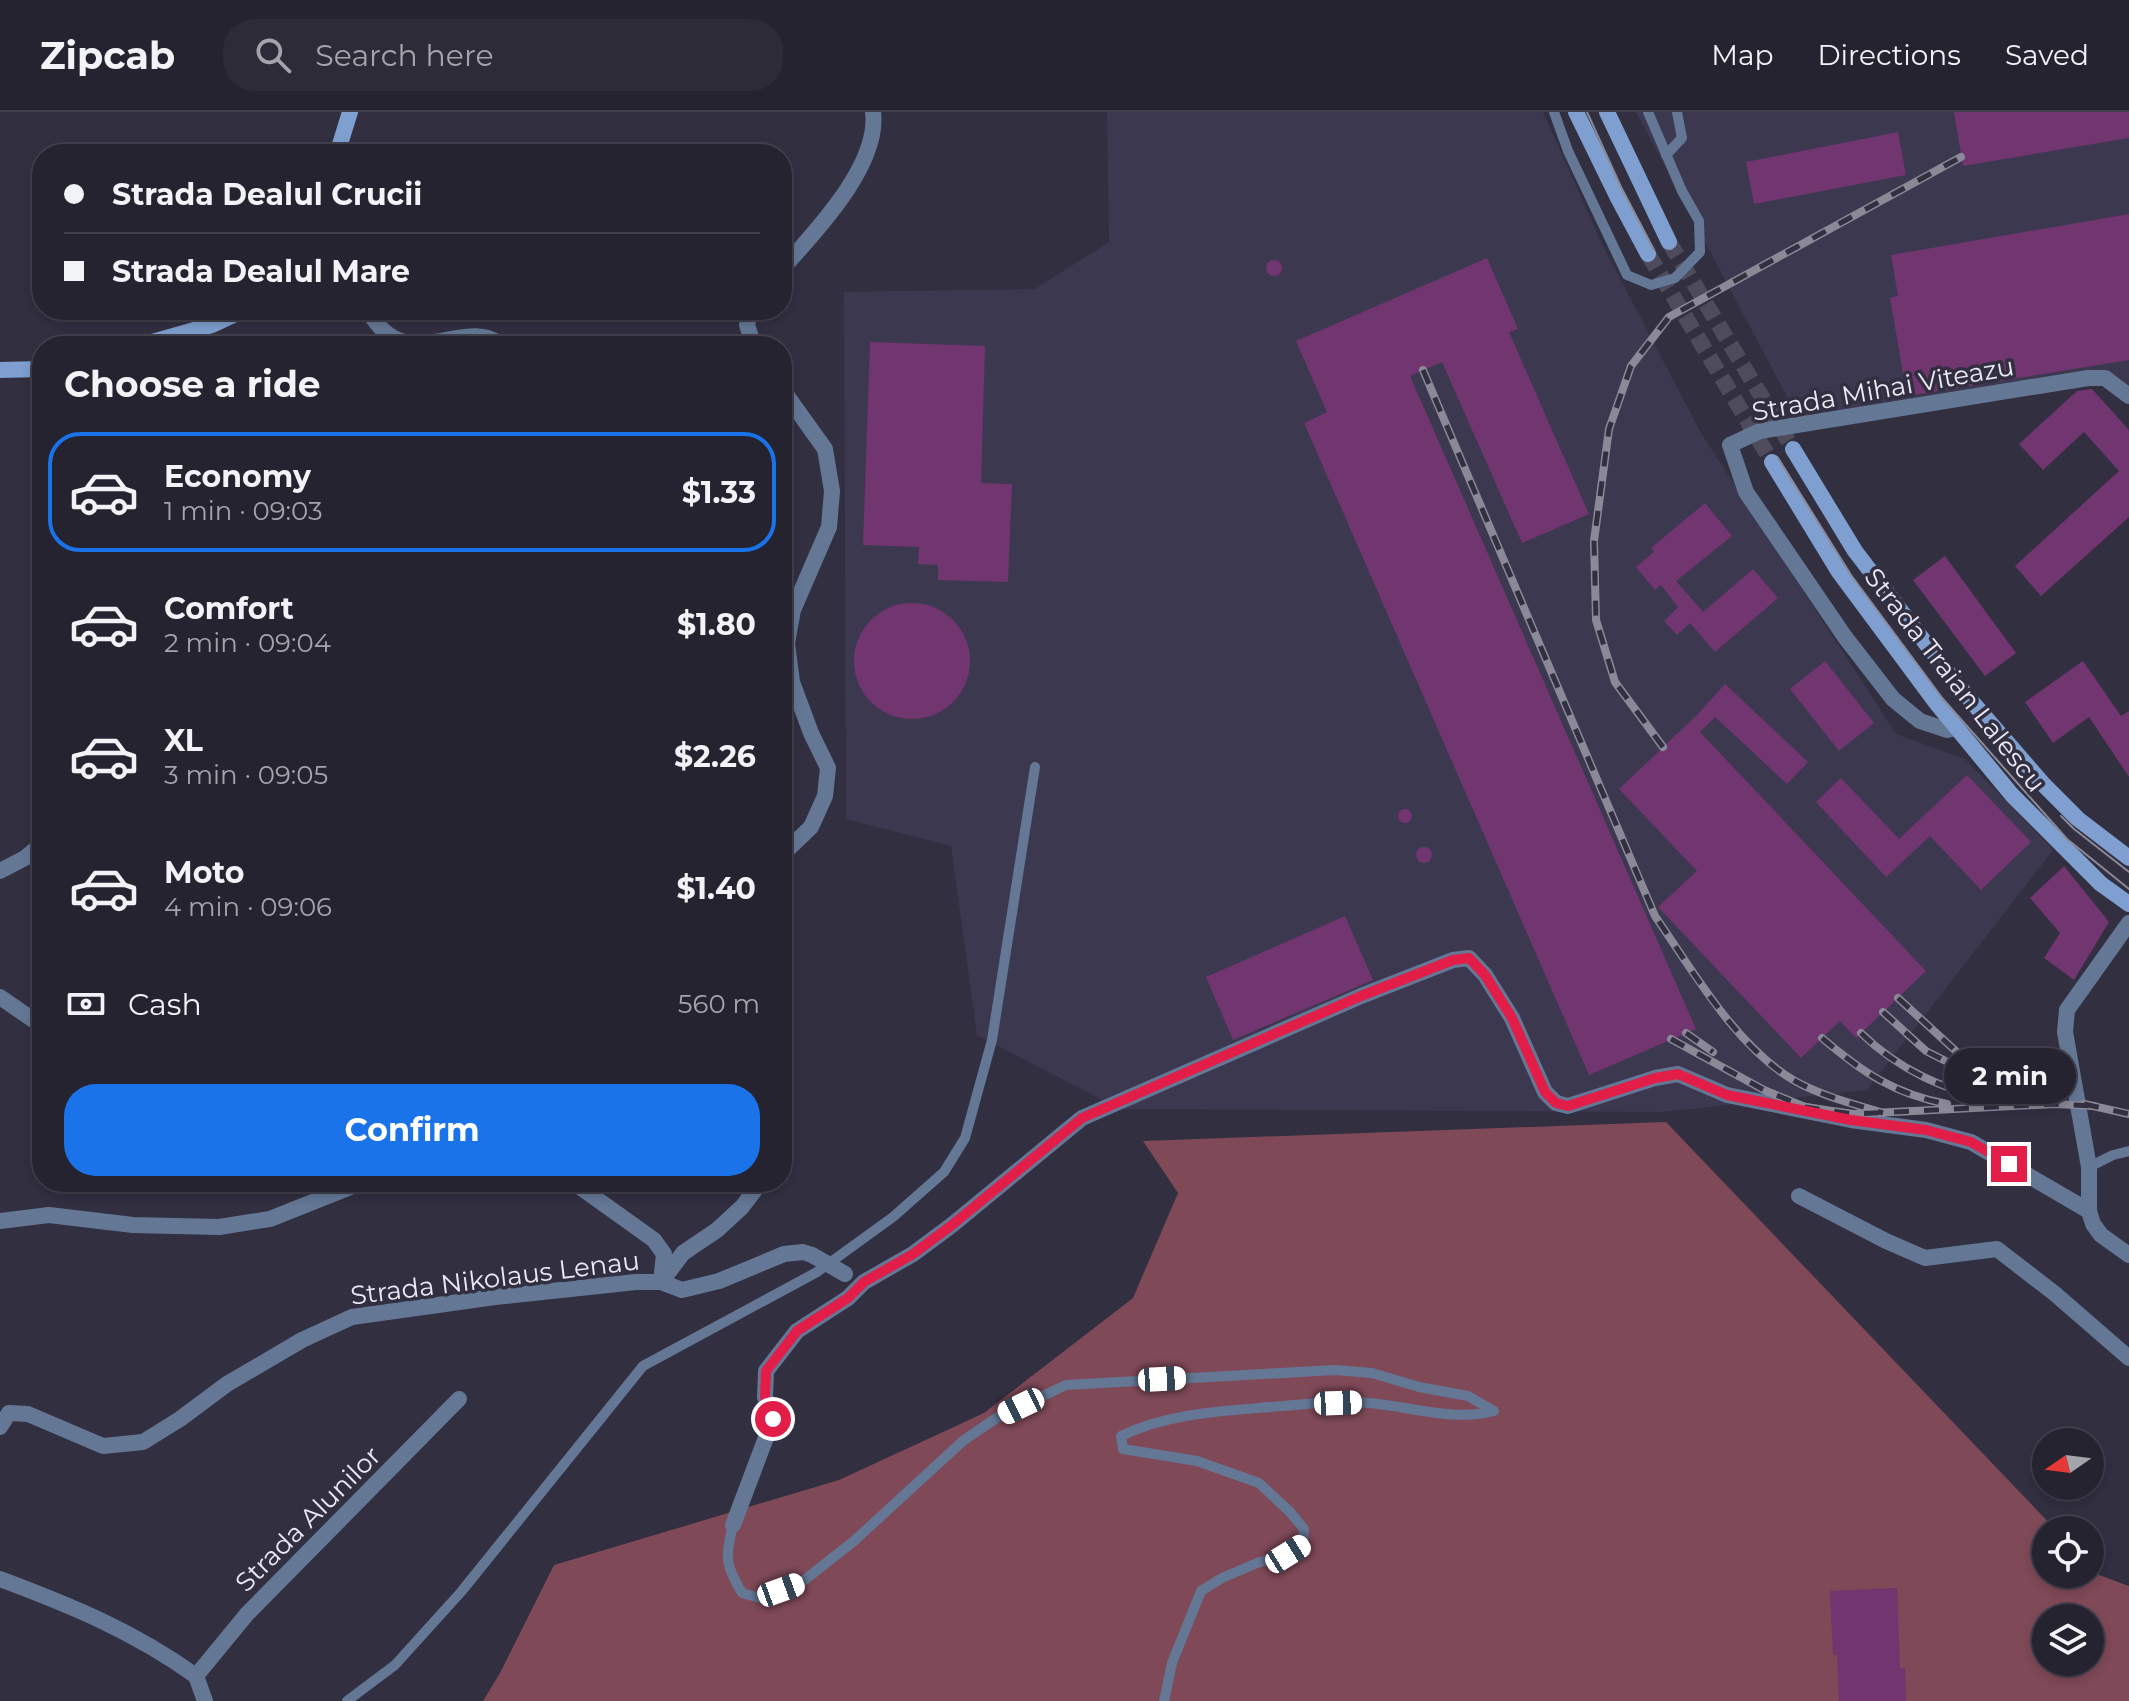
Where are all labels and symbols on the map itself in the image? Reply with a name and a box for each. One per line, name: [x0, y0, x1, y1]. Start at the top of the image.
street label: Strada Mihai Viteazu: [1749, 350, 2017, 428]
street label: Strada Traian Lalescu: [1858, 562, 2052, 798]
callout: 2 min: [1943, 1048, 2075, 1104]
route end: [1991, 1146, 2027, 1182]
street label: Strada Nikolaus Lenau: [349, 1244, 641, 1312]
car: [1137, 1366, 1187, 1392]
car: [994, 1385, 1048, 1427]
car: [1314, 1390, 1362, 1416]
route start: [755, 1401, 791, 1437]
north arrow: [2032, 1428, 2104, 1500]
street label: Strada Alunilor: [229, 1440, 387, 1598]
car: [1261, 1531, 1315, 1577]
car: [754, 1571, 808, 1609]

